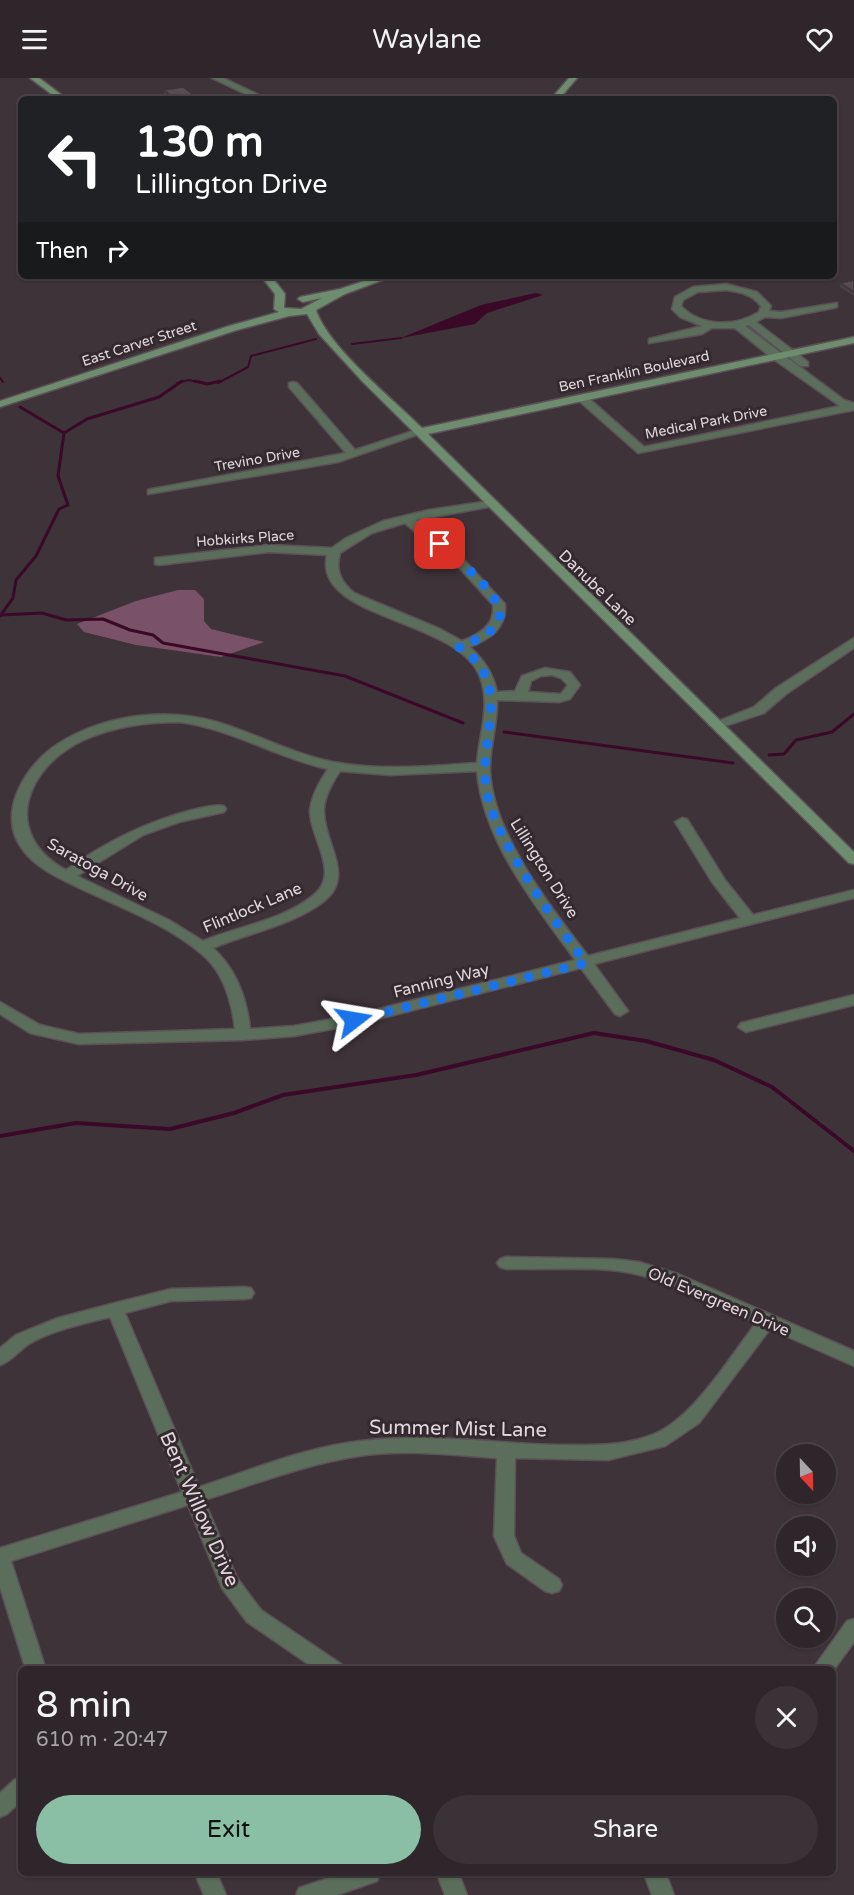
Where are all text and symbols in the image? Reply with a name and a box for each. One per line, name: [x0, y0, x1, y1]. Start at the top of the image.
icon: menu: [18, 23, 51, 56]
text: Waylane: [372, 23, 482, 56]
icon: heart: [803, 23, 836, 56]
text: 130 m: [135, 117, 264, 168]
icon: left: [36, 120, 114, 198]
text: Lillington Drive: [135, 168, 327, 201]
icon: right: [101, 234, 134, 267]
text: Then: [36, 238, 89, 264]
street label: East Carver Street: [80, 317, 199, 370]
street label: Ben Franklin Boulevard: [557, 347, 711, 396]
street label: Medical Park Drive: [644, 402, 769, 443]
street label: Trevino Drive: [213, 444, 301, 475]
pin: [414, 518, 465, 569]
street label: Hobkirks Place: [195, 527, 295, 550]
icon: arrive: [423, 527, 456, 560]
street label: Danube Lane: [554, 546, 640, 630]
street label: Lillington Drive: [505, 815, 583, 922]
street label: Saratoga Drive: [44, 834, 151, 906]
street label: Flintlock Lane: [200, 878, 305, 938]
street label: Fanning Way: [391, 959, 492, 1003]
position arrow: [322, 988, 386, 1052]
street label: Old Evergreen Drive: [645, 1263, 792, 1341]
street label: Summer Mist Lane: [369, 1415, 547, 1443]
street label: Bent Willow Drive: [154, 1428, 244, 1591]
north arrow: [776, 1444, 836, 1504]
map controls: [776, 1444, 836, 1648]
button: sound: [776, 1516, 836, 1576]
button: search: [776, 1588, 836, 1648]
text: 8 min: [36, 1684, 132, 1727]
button: close: [755, 1686, 818, 1749]
text: 610 m · 20:47: [36, 1728, 168, 1752]
button: Exit: [36, 1795, 421, 1864]
button: Share: [433, 1795, 818, 1864]

